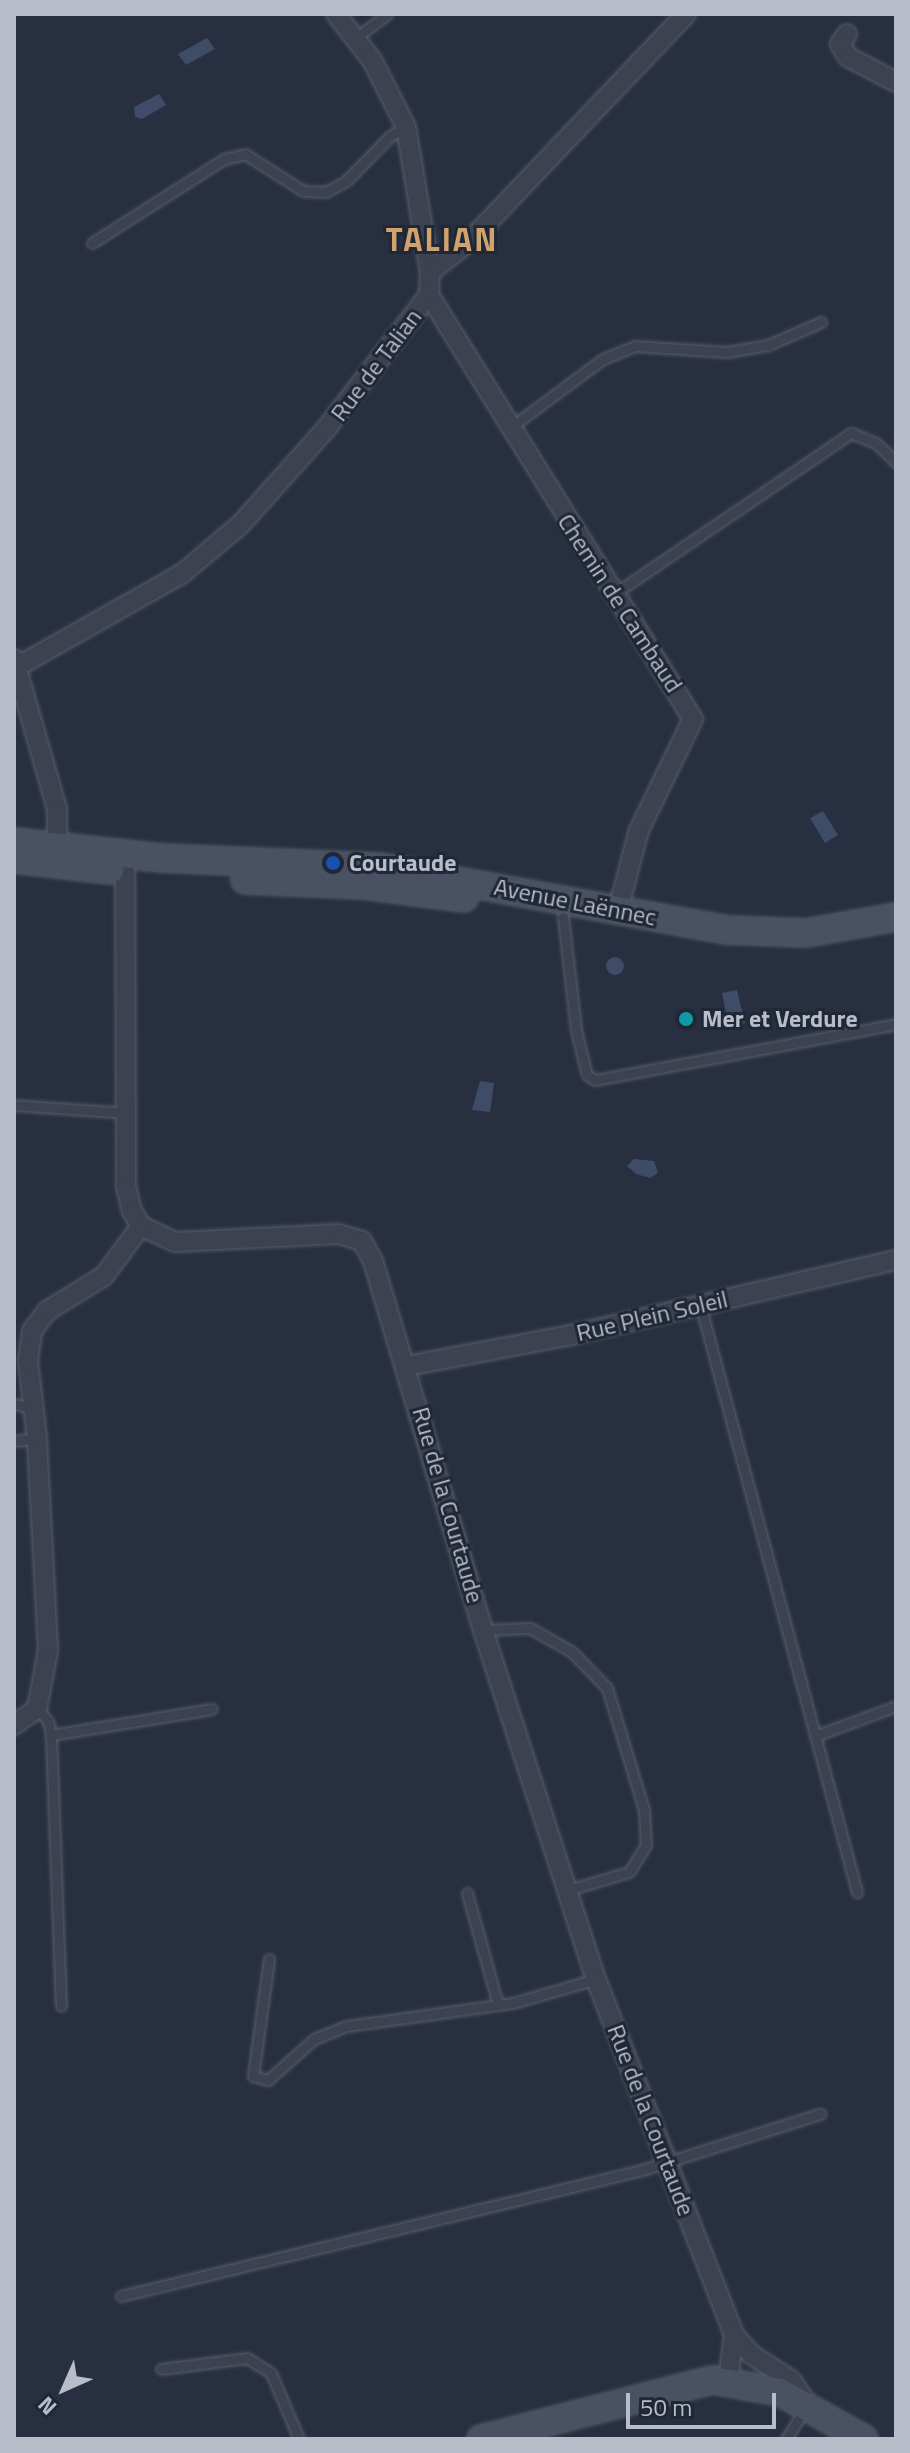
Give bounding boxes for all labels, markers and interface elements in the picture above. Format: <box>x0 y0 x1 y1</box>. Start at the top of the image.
district label: TALIAN <box>386 220 498 258</box>
street label: Rue de Talian <box>324 303 428 427</box>
street label: Chemin de Cambaud <box>552 508 688 698</box>
place label: Courtaude <box>349 849 456 877</box>
marker: Courtaude <box>324 854 342 872</box>
street label: Avenue Laënnec <box>492 872 658 932</box>
place label: Mer et Verdure <box>702 1005 858 1033</box>
marker: Mer et Verdure <box>677 1010 695 1028</box>
street label: Rue Plein Soleil <box>574 1285 730 1347</box>
street label: Rue de la Courtaude <box>406 1404 490 1606</box>
street label: Rue de la Courtaude <box>601 2020 701 2220</box>
north arrow <box>24 2349 104 2429</box>
scale bar <box>630 2377 780 2427</box>
text: N <box>30 2389 64 2423</box>
text: 50 m <box>640 2389 692 2425</box>

